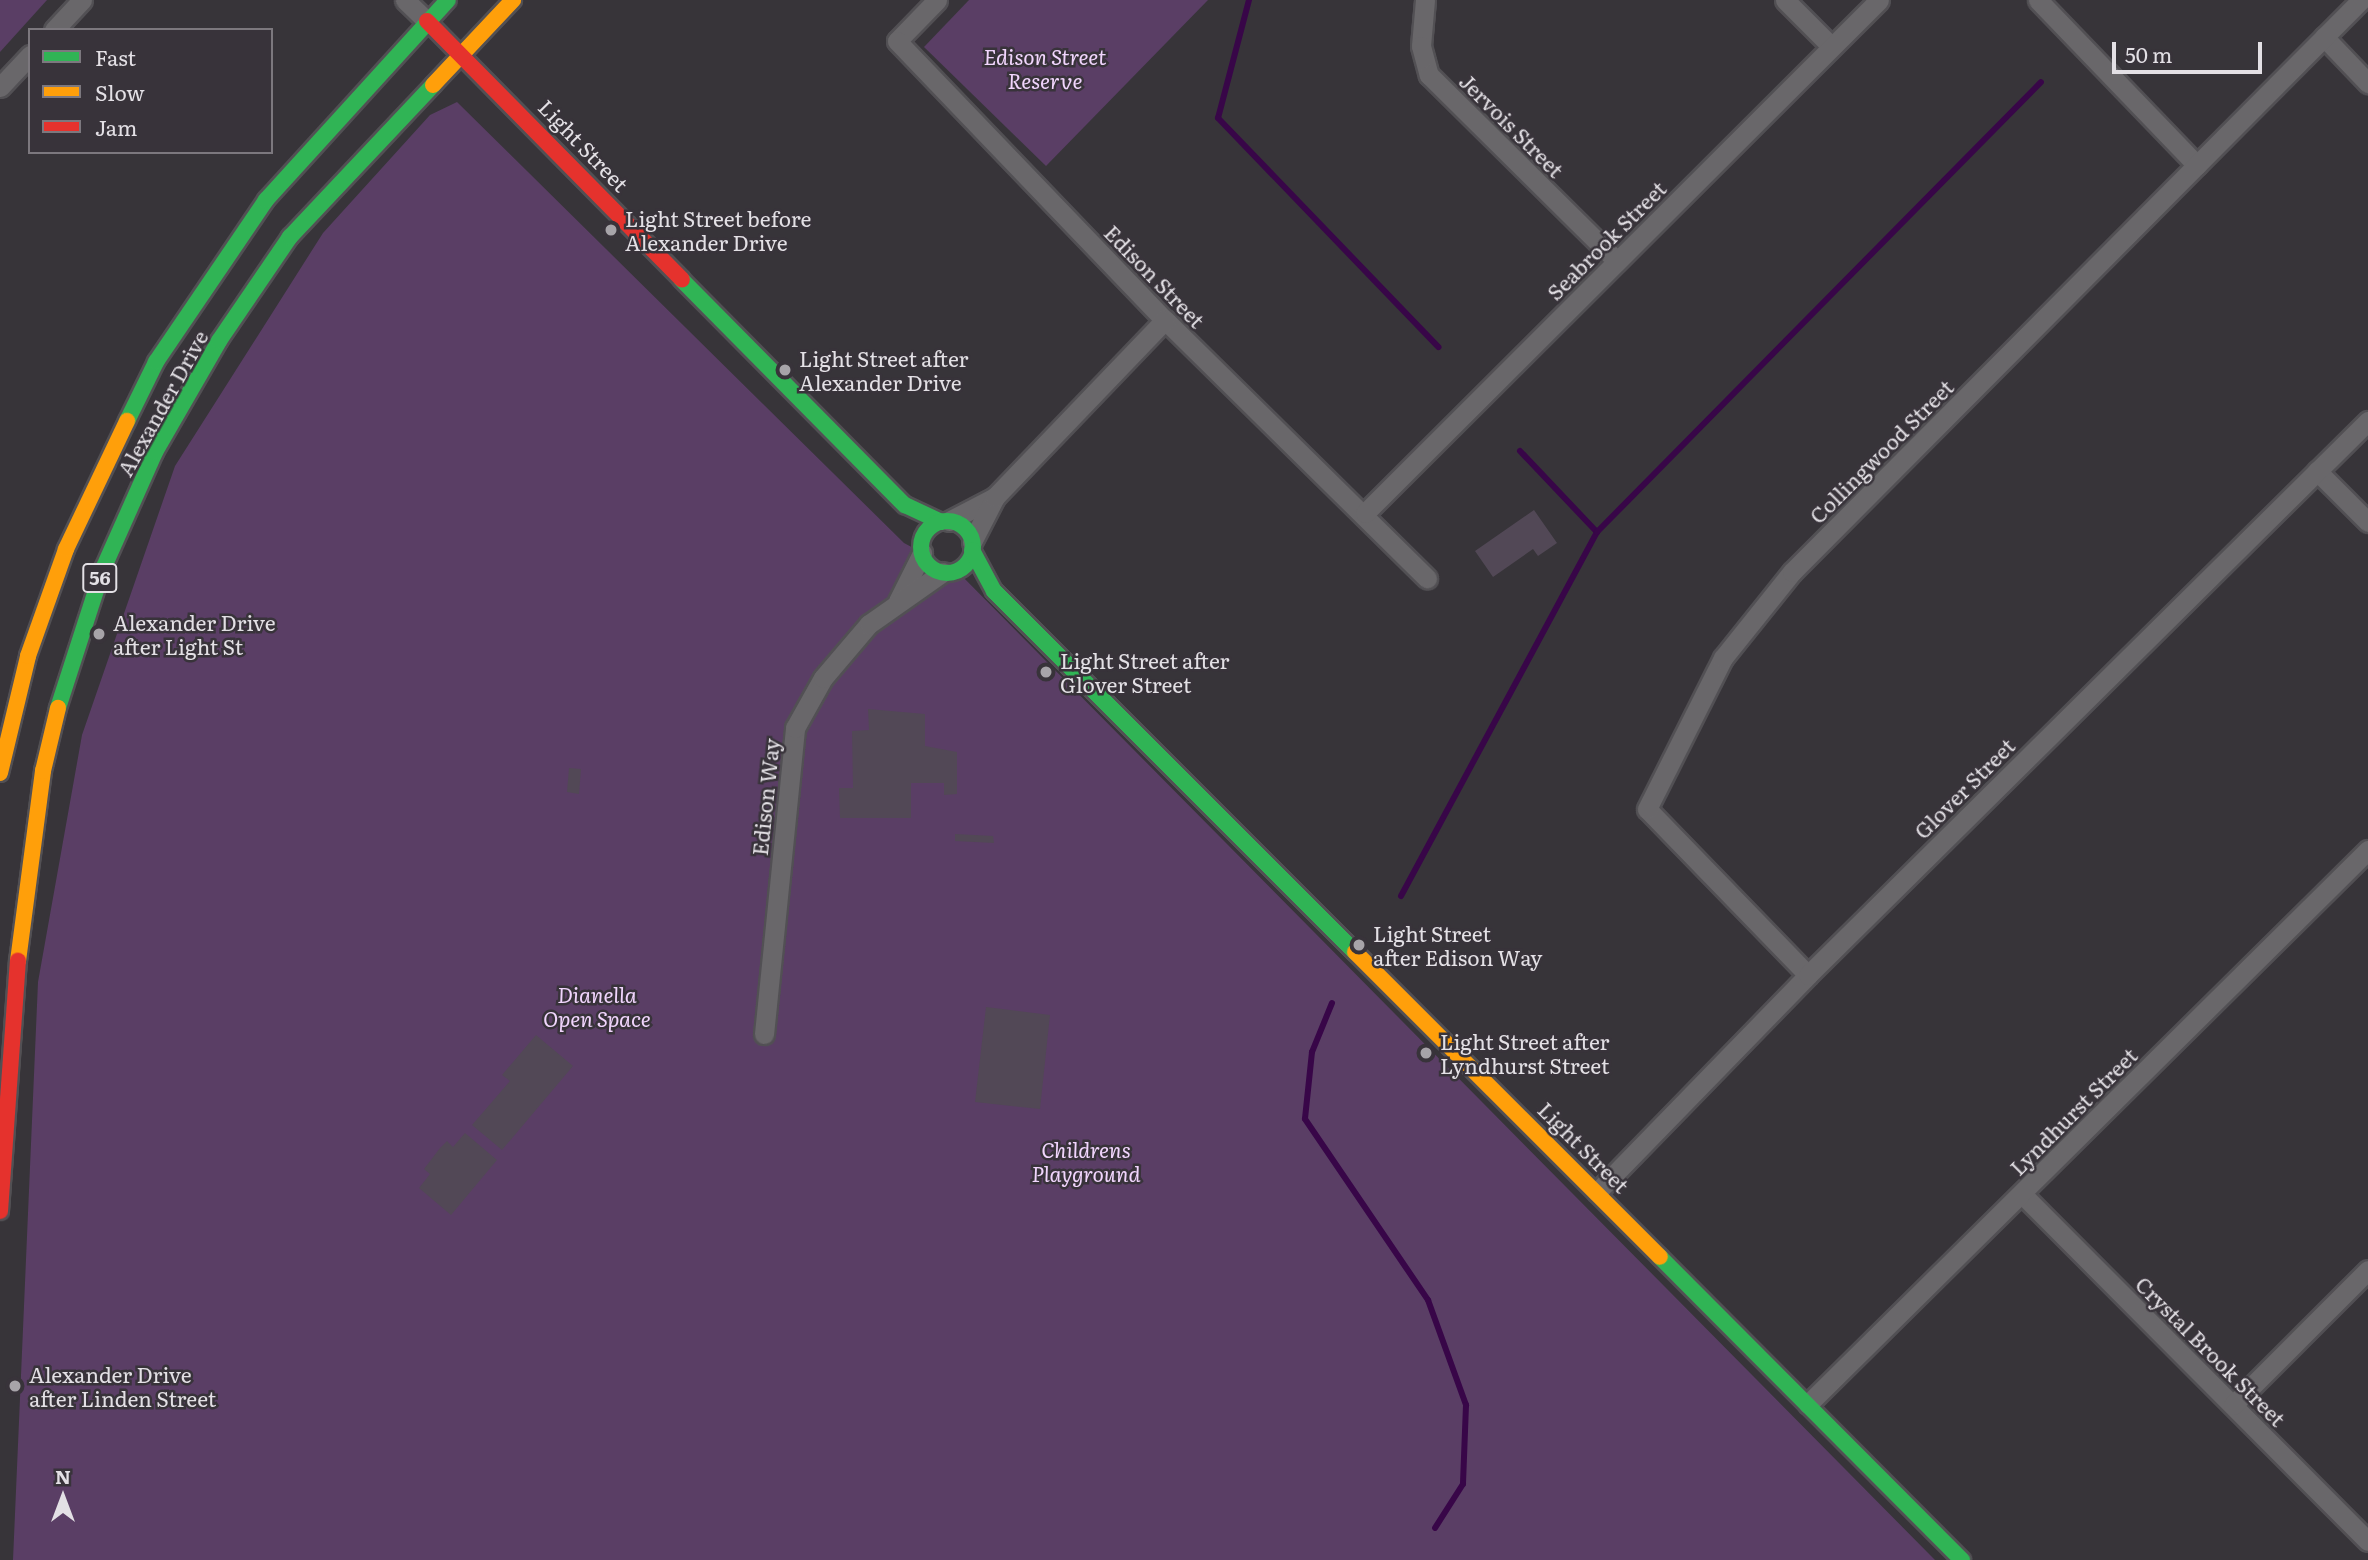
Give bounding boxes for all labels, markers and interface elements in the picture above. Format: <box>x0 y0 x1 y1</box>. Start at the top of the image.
legend <box>28 28 273 154</box>
scale bar <box>2116 28 2266 72</box>
text: 50 m <box>2125 38 2172 69</box>
text: Fast <box>95 41 136 72</box>
park label: Edison Street Reserve <box>983 43 1107 93</box>
street label: Jervois Street <box>1455 68 1569 182</box>
text: Slow <box>95 76 145 107</box>
street label: Light Street <box>534 94 634 196</box>
text: Jam <box>95 111 137 142</box>
street label: Seabrook Street <box>1541 175 1671 305</box>
place label: Light Street before Alexander Drive <box>625 205 811 255</box>
street label: Edison Street <box>1100 219 1210 333</box>
marker: Light Street before Alexander Drive <box>603 222 619 238</box>
street label: Alexander Drive <box>112 326 212 480</box>
place label: Light Street after Alexander Drive <box>799 345 969 395</box>
marker: Light Street after Alexander Drive <box>777 362 793 378</box>
street label: Collingwood Street <box>1804 374 1958 528</box>
road number: 56 <box>81 562 119 594</box>
place label: Alexander Drive after Light St <box>113 609 276 659</box>
marker: Alexander Drive after Light St <box>91 626 107 642</box>
place label: Light Street after Glover Street <box>1060 647 1230 697</box>
marker: Light Street after Glover Street <box>1038 664 1054 680</box>
street label: Glover Street <box>1909 733 2019 843</box>
street label: Edison Way <box>746 737 784 857</box>
place label: Light Street after Edison Way <box>1373 920 1542 970</box>
marker: Light Street after Edison Way <box>1351 937 1367 953</box>
park label: Dianella Open Space <box>543 981 651 1031</box>
place label: Light Street after Lyndhurst Street <box>1440 1028 1610 1078</box>
street label: Lyndhurst Street <box>2004 1042 2142 1180</box>
marker: Light Street after Lyndhurst Street <box>1418 1045 1434 1061</box>
street label: Light Street <box>1533 1096 1635 1198</box>
park label: Childrens Playground <box>1031 1136 1141 1186</box>
street label: Crystal Brook Street <box>2131 1271 2291 1431</box>
place label: Alexander Drive after Linden Street <box>29 1361 216 1411</box>
marker: Alexander Drive after Linden Street <box>7 1378 23 1394</box>
north arrow <box>28 1462 98 1532</box>
text: N <box>55 1462 71 1490</box>

